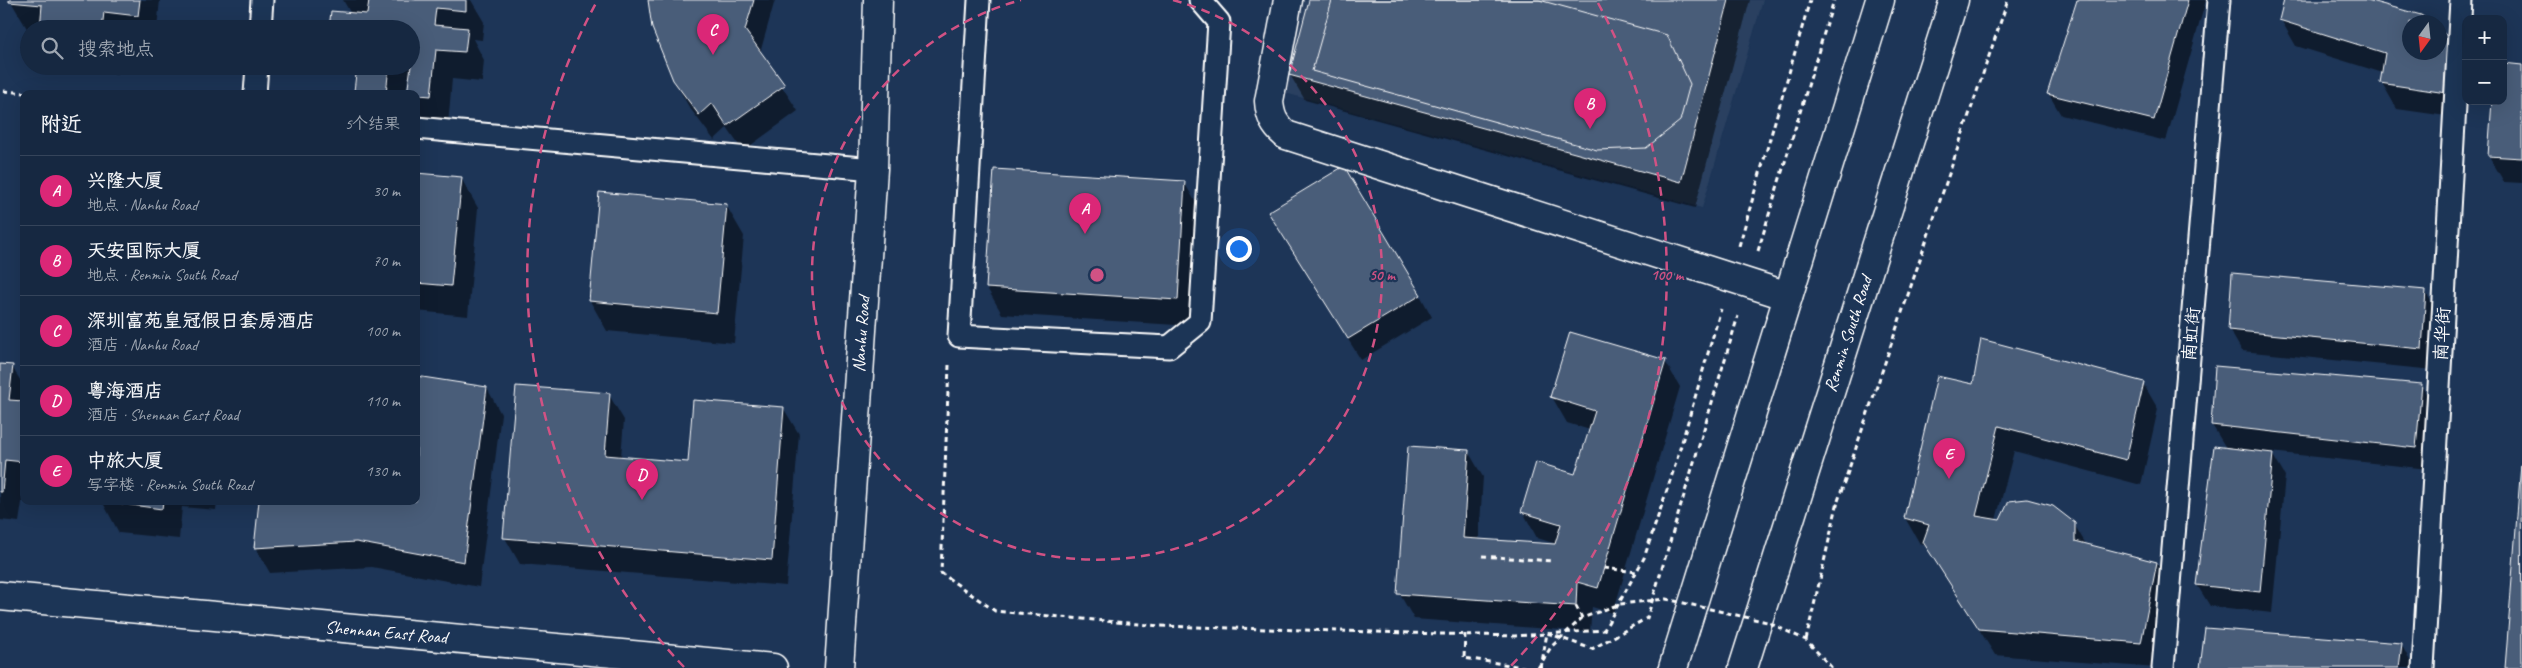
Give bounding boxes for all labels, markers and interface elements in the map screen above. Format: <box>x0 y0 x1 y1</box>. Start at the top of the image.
pin: C <box>697 14 729 55</box>
north arrow <box>2402 15 2447 60</box>
map controls <box>2462 15 2507 105</box>
button: + <box>2462 15 2507 60</box>
search box <box>20 20 420 75</box>
icon: search <box>38 34 66 62</box>
text: 搜索地点 <box>78 37 154 61</box>
button: − <box>2462 60 2507 105</box>
pin: B <box>1574 88 1606 129</box>
text: 附近 <box>40 111 82 137</box>
text: 5个结果 <box>345 114 400 134</box>
text: 兴隆大厦 <box>87 169 163 193</box>
text: A <box>52 181 60 201</box>
text: 30 m <box>373 181 400 201</box>
pin: A <box>1069 193 1101 234</box>
text: 地点 · Nanhu Road <box>87 195 197 215</box>
your location <box>1226 236 1252 262</box>
text: 天安国际大厦 <box>87 239 201 263</box>
text: B <box>52 251 60 271</box>
text: 70 m <box>373 251 400 271</box>
text: 地点 · Renmin South Road <box>87 265 237 285</box>
centre of rings <box>1088 266 1106 284</box>
text: 50 m <box>1369 266 1396 285</box>
text: 100 m <box>1651 266 1685 285</box>
street label: Renmin South Road <box>1819 271 1878 395</box>
street label: Nanhu Road <box>847 292 875 373</box>
street label: 南虹街 <box>2178 306 2204 362</box>
street label: 南华街 <box>2430 306 2454 362</box>
text: 深圳富苑皇冠假日套房酒店 <box>87 309 315 333</box>
text: C <box>52 321 60 341</box>
text: 100 m <box>366 321 400 341</box>
text: 酒店 · Nanhu Road <box>87 335 197 355</box>
text: 粤海酒店 <box>87 379 163 403</box>
text: D <box>51 391 61 411</box>
text: 110 m <box>366 391 400 411</box>
text: 酒店 · Shennan East Road <box>87 405 239 425</box>
pin: E <box>1933 438 1965 479</box>
text: 中旅大厦 <box>87 449 163 473</box>
pin: D <box>626 459 658 500</box>
text: E <box>52 461 60 481</box>
text: 130 m <box>366 461 400 481</box>
text: 写字楼 · Renmin South Road <box>87 475 253 495</box>
street label: Shennan East Road <box>324 616 451 649</box>

